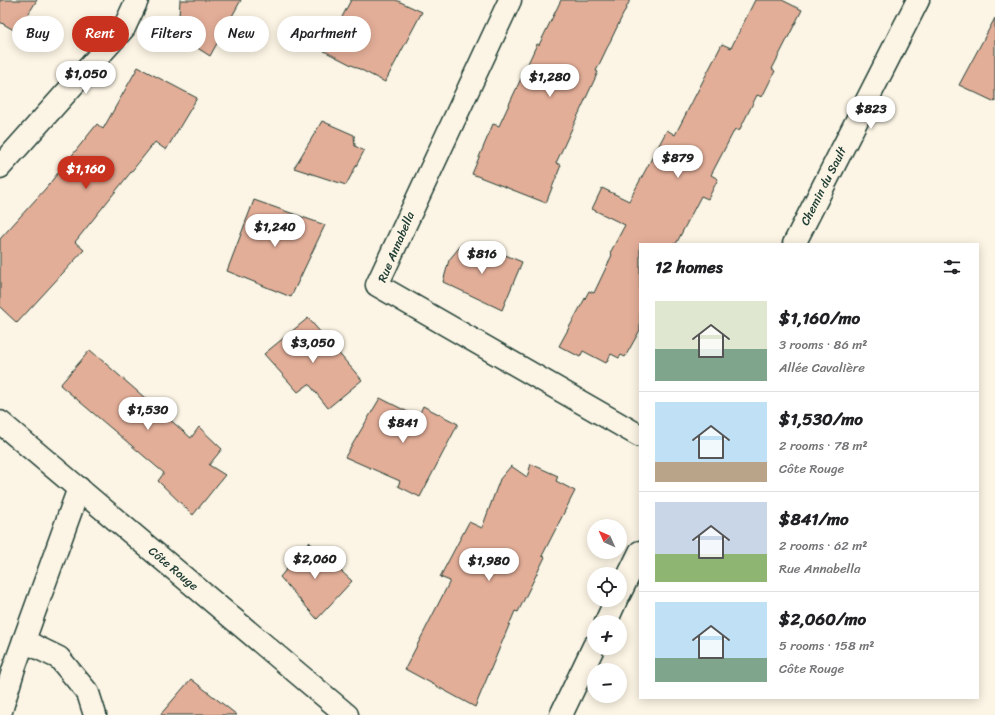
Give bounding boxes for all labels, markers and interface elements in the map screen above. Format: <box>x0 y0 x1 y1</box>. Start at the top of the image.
chip: Buy <box>12 16 64 52</box>
chip: Rent <box>72 16 129 52</box>
chip: Filters <box>137 16 206 52</box>
chip: New <box>214 16 269 52</box>
chip: Apartment <box>277 16 371 52</box>
pin: $1,050 <box>53 61 119 95</box>
text: $1,050 <box>65 62 107 85</box>
pin: $1,280 <box>517 64 583 98</box>
text: $1,280 <box>529 65 571 88</box>
pin: $823 <box>847 96 895 130</box>
text: $823 <box>855 97 887 120</box>
street label: Chemin du Sault <box>794 142 853 230</box>
pin: $879 <box>654 145 702 179</box>
text: $879 <box>662 146 694 169</box>
pin: $1,160 <box>53 156 119 190</box>
text: $1,160 <box>66 157 106 180</box>
street label: Rue Annabella <box>371 207 421 286</box>
pin: $1,240 <box>242 214 308 248</box>
text: $1,240 <box>254 215 296 238</box>
pin: $816 <box>458 241 506 275</box>
text: $816 <box>467 242 497 265</box>
text: 12 homes <box>655 252 723 282</box>
icon: filters <box>941 256 963 278</box>
text: $1,160/mo <box>779 303 860 333</box>
icon: home <box>687 317 735 365</box>
pin: $3,050 <box>280 330 346 364</box>
text: $3,050 <box>291 331 335 354</box>
text: 3 rooms · 86 m² <box>779 333 867 356</box>
text: Allée Cavalière <box>779 356 865 379</box>
pin: $1,530 <box>115 397 181 431</box>
text: $1,530 <box>127 398 169 421</box>
text: $1,530/mo <box>779 404 863 434</box>
pin: $841 <box>379 410 427 444</box>
text: $841 <box>388 411 418 434</box>
icon: home <box>687 418 735 466</box>
text: 2 rooms · 78 m² <box>779 434 868 457</box>
text: Côte Rouge <box>779 457 844 480</box>
text: $841/mo <box>779 504 849 534</box>
icon: home <box>687 518 735 566</box>
north arrow <box>587 519 627 559</box>
map controls <box>587 519 627 703</box>
text: 2 rooms · 62 m² <box>779 534 867 557</box>
street label: Côte Rouge <box>143 541 204 596</box>
pin: $2,060 <box>282 546 348 580</box>
text: $2,060 <box>293 547 337 570</box>
pin: $1,980 <box>456 548 522 582</box>
text: $1,980 <box>468 549 510 572</box>
text: Rue Annabella <box>779 557 861 580</box>
button: locate <box>587 567 627 607</box>
text: $2,060/mo <box>779 604 866 634</box>
button: + <box>587 615 627 655</box>
icon: home <box>687 618 735 666</box>
text: 5 rooms · 158 m² <box>779 634 874 657</box>
text: Côte Rouge <box>779 657 844 680</box>
button: − <box>587 663 627 703</box>

